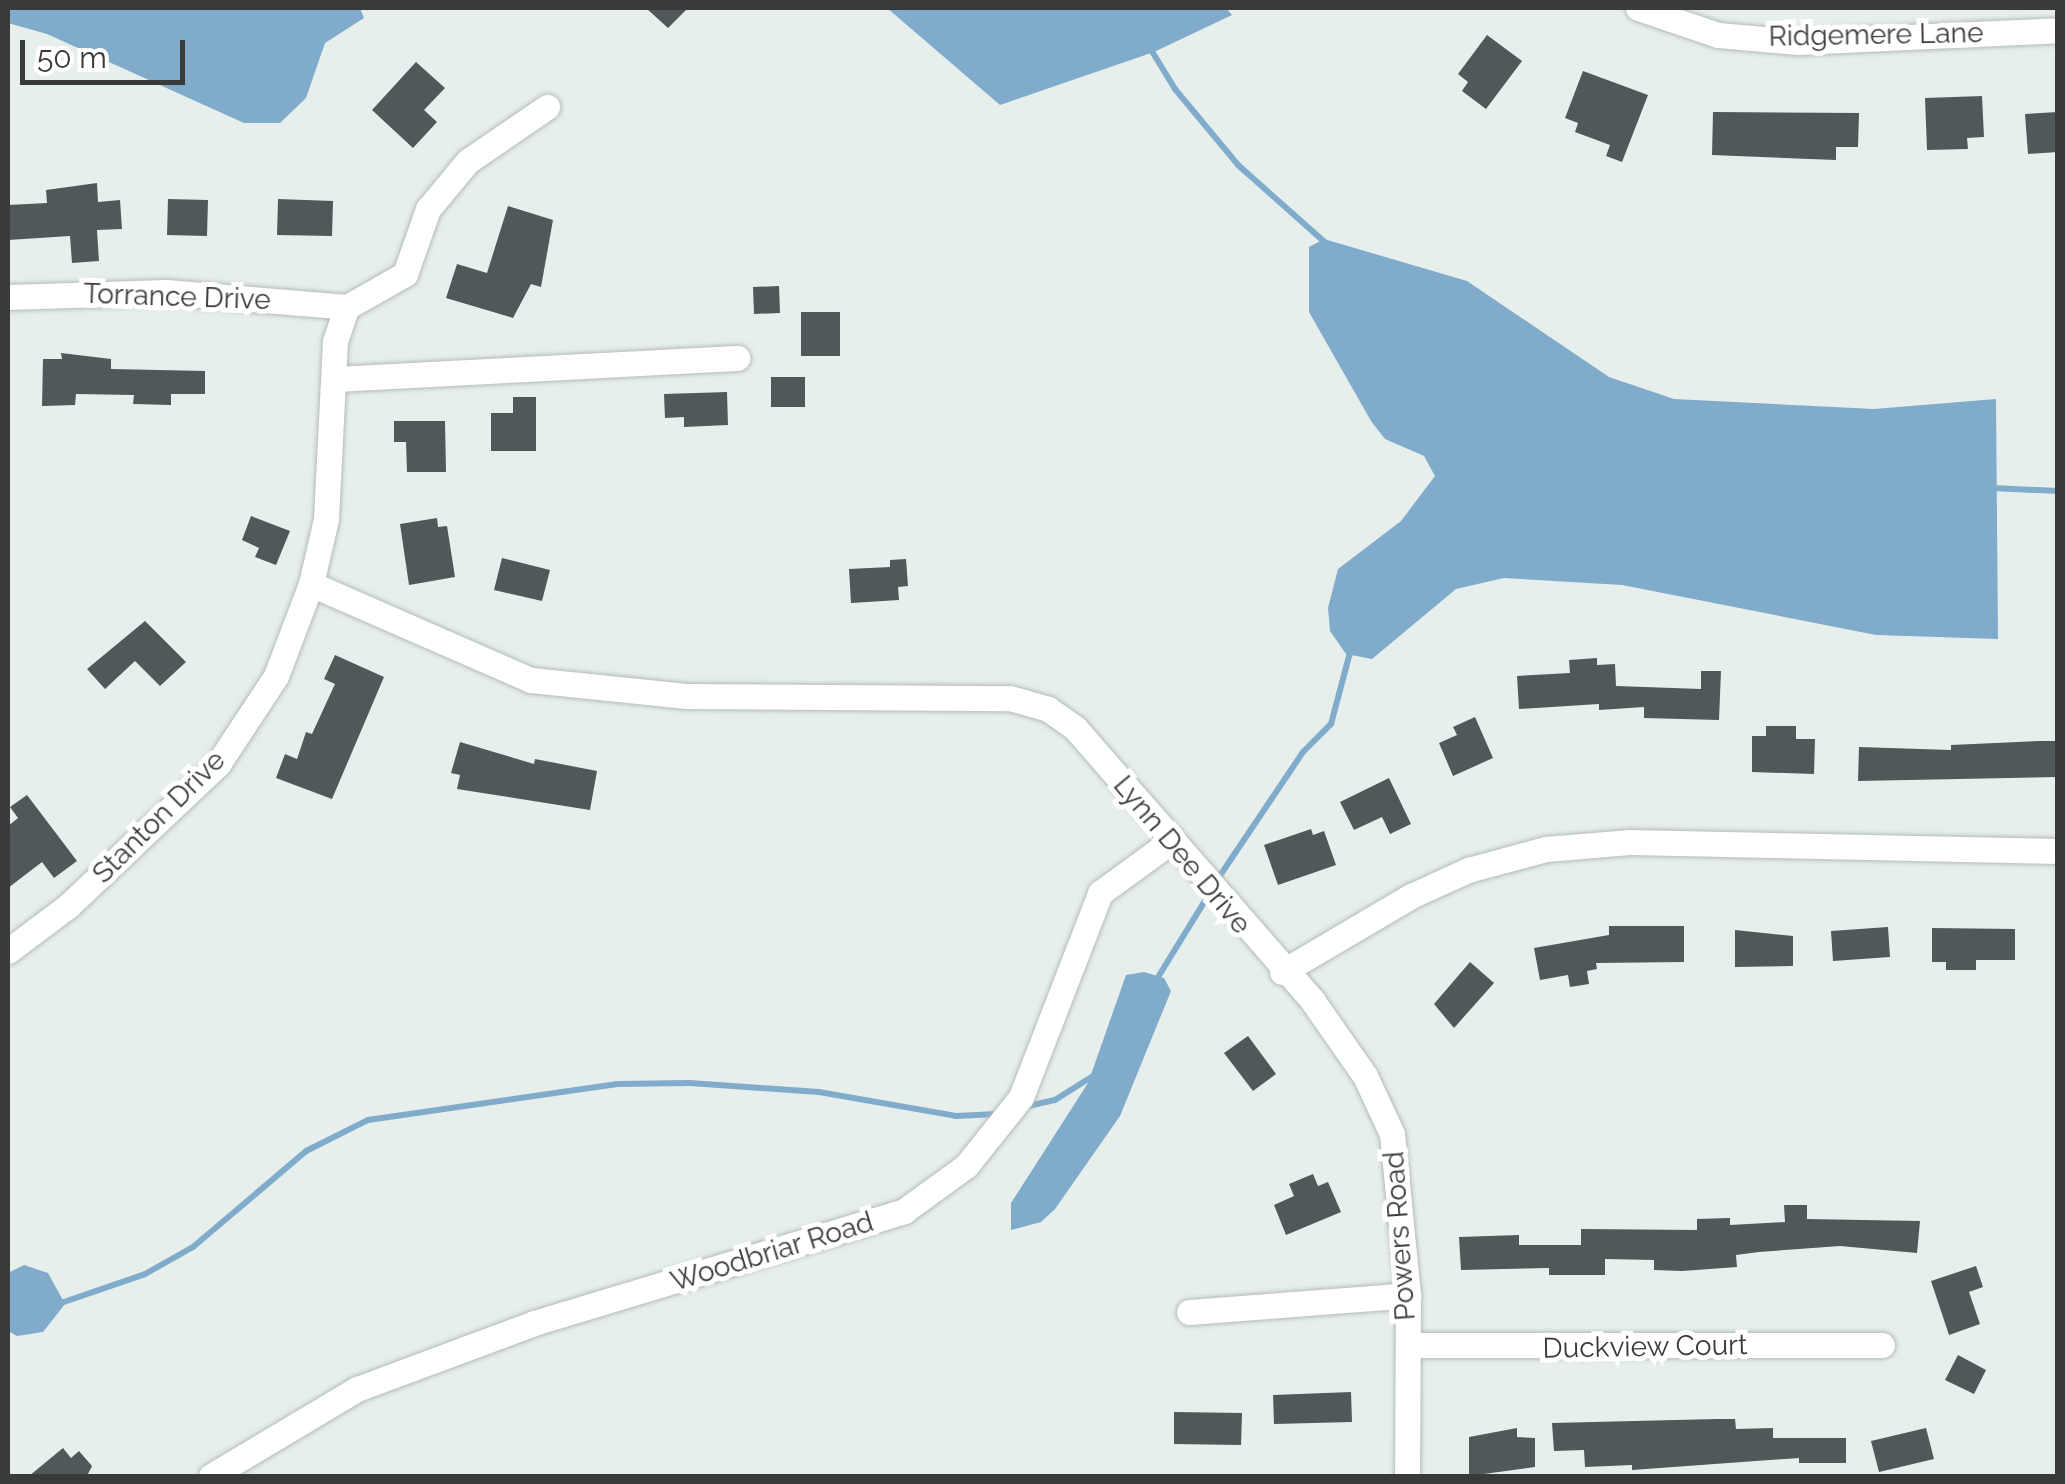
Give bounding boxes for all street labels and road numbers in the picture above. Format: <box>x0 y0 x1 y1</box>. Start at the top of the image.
street label: Ridgemere Lane <box>1768 16 1984 54</box>
street label: Torrance Drive <box>83 277 271 317</box>
street label: Stanton Drive <box>86 744 232 890</box>
street label: Lynn Dee Drive <box>1106 769 1258 941</box>
street label: Powers Road <box>1377 1150 1423 1322</box>
street label: Woodbriar Road <box>666 1205 878 1299</box>
street label: Duckview Court <box>1542 1328 1748 1366</box>

